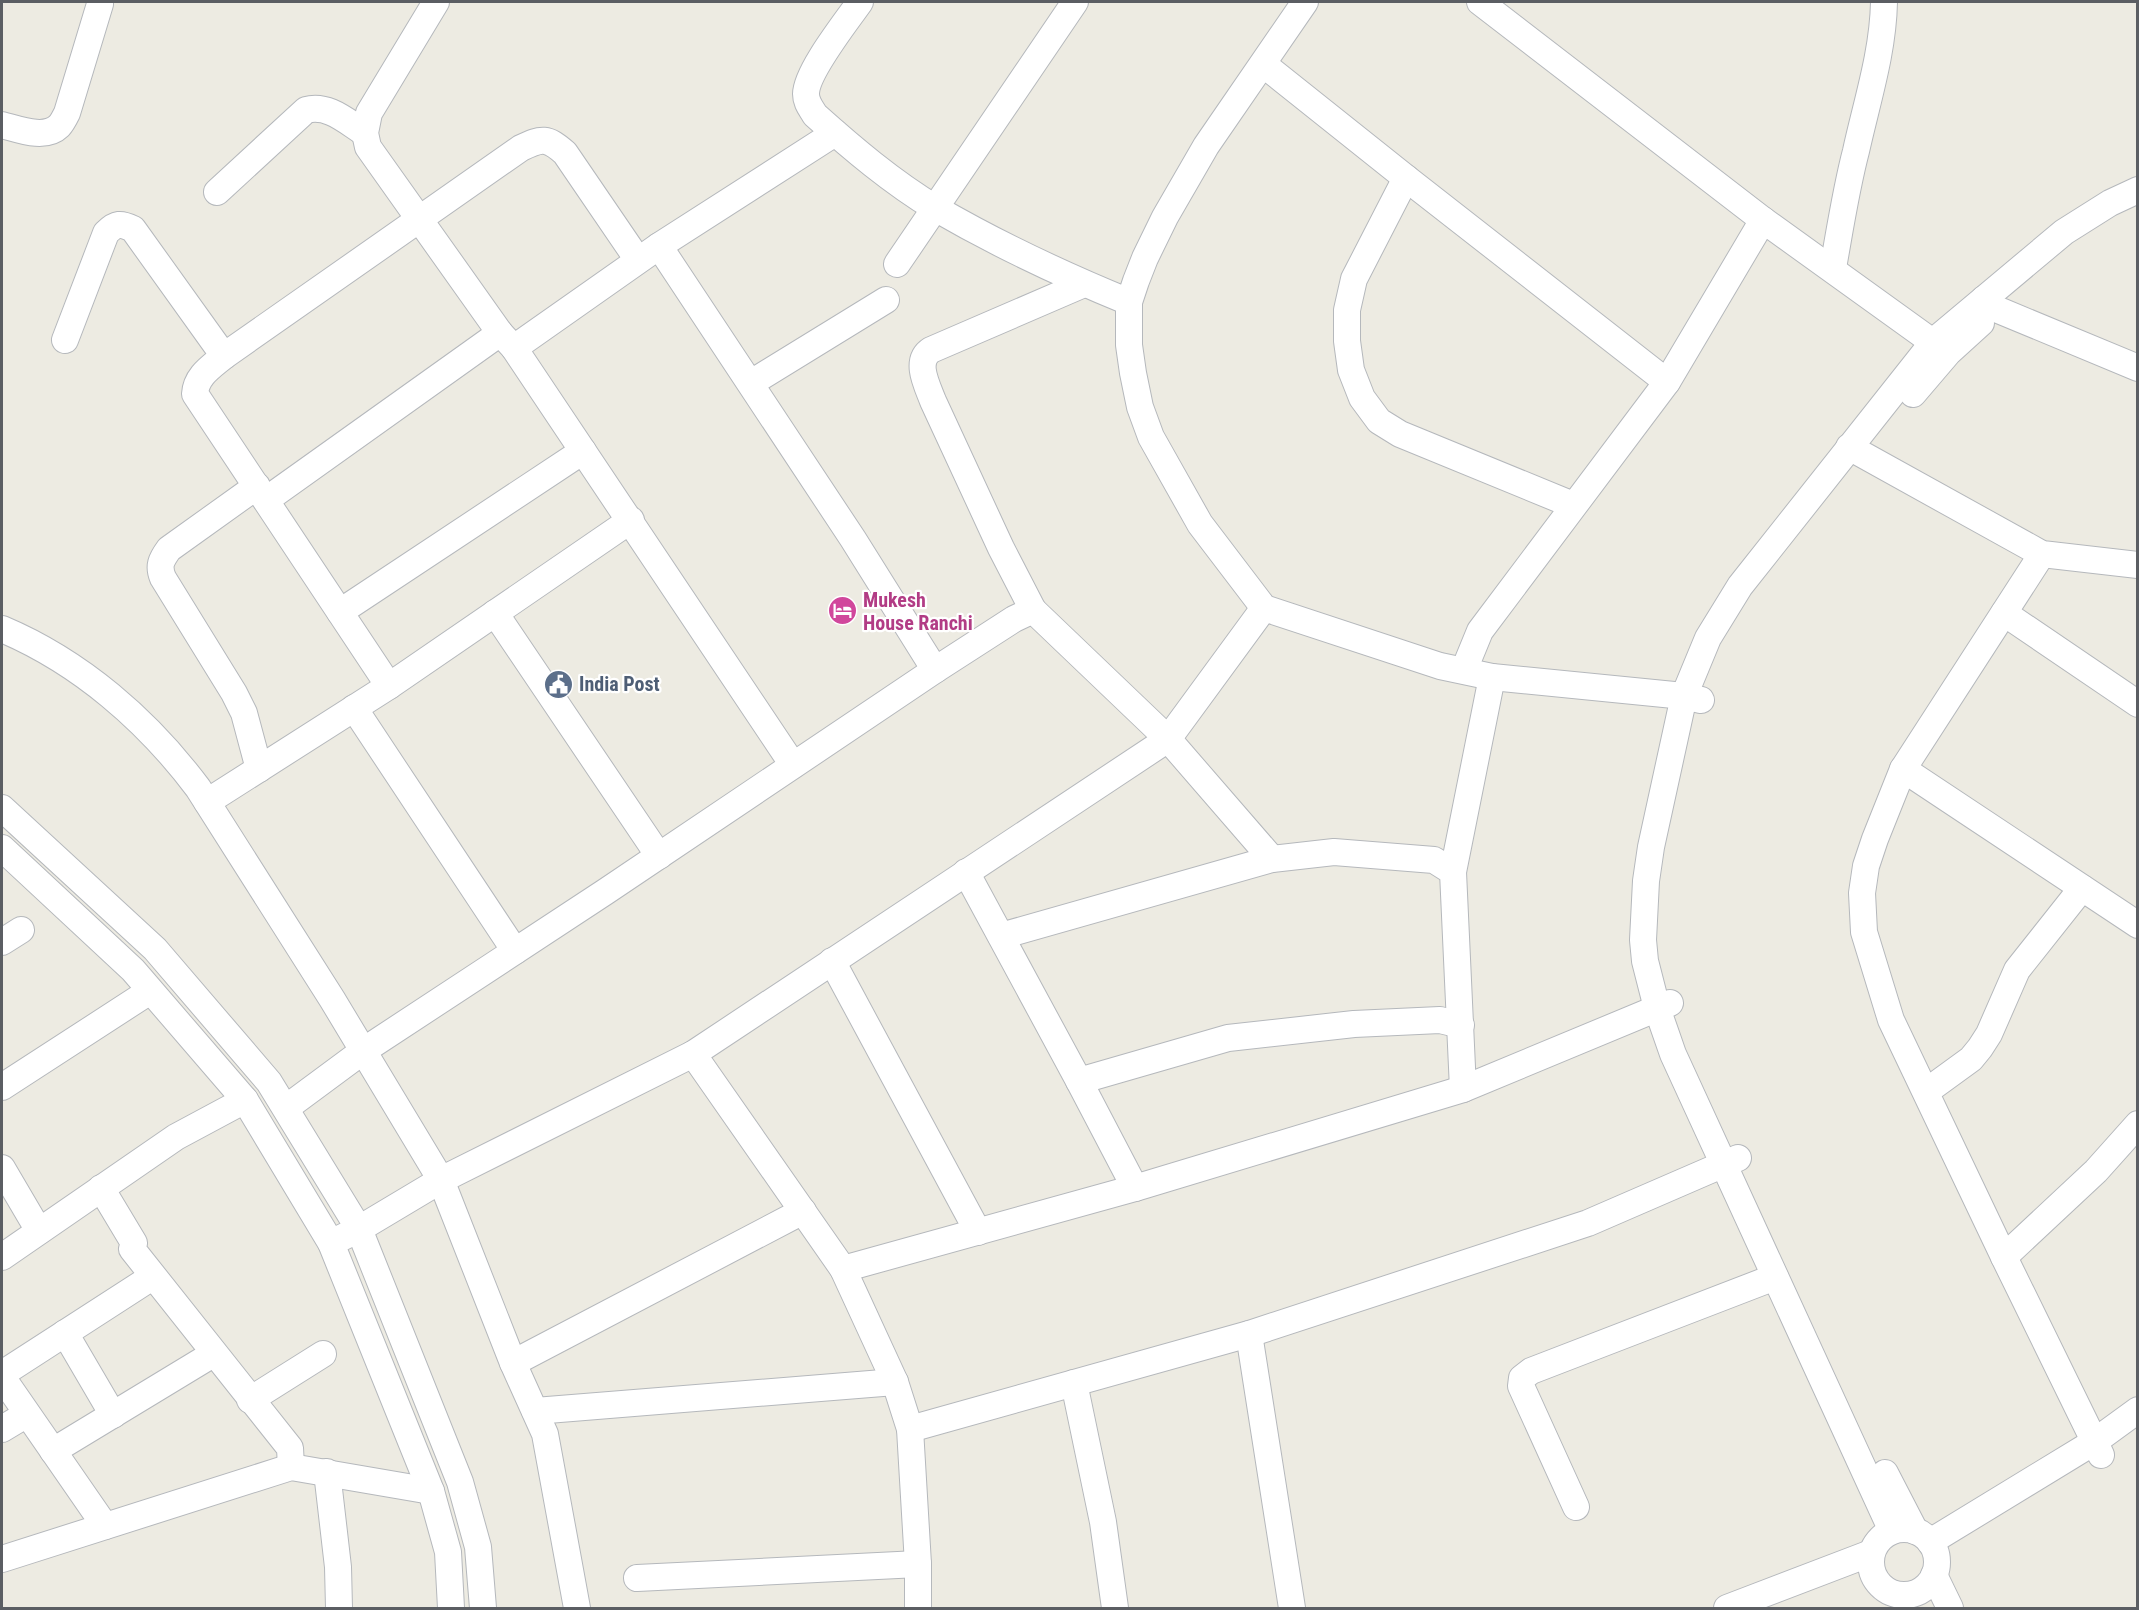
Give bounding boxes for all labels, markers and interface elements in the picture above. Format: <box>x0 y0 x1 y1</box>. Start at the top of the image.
place label: Mukesh House Ranchi <box>863 588 973 635</box>
hotel icon: Mukesh House Ranchi <box>826 595 858 627</box>
public building icon: India Post <box>542 668 574 700</box>
place label: India Post <box>579 672 660 696</box>

